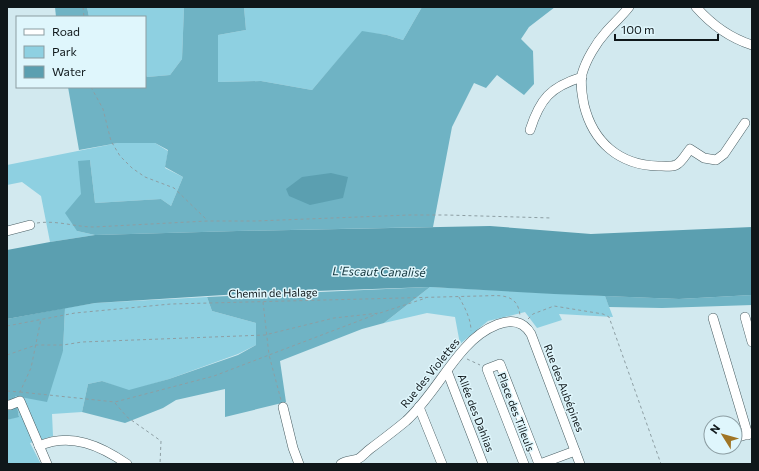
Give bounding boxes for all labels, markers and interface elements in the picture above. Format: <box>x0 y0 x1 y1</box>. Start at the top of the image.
legend <box>16 16 146 88</box>
scale bar <box>615 16 718 42</box>
text: 100 m <box>621 22 655 36</box>
text: Road <box>52 24 80 38</box>
text: Park <box>52 44 78 58</box>
text: Water <box>52 64 86 78</box>
water label: L'Escaut Canalisé <box>332 263 427 279</box>
street label: Chemin de Halage <box>228 285 318 300</box>
street label: Rue des Violettes <box>398 335 462 410</box>
street label: Rue des Aubépines <box>542 342 587 434</box>
street label: Place des Tilleuls <box>495 371 537 453</box>
street label: Allée des Dahlias <box>456 372 497 454</box>
north arrow <box>703 415 743 455</box>
text: N <box>707 421 722 436</box>

